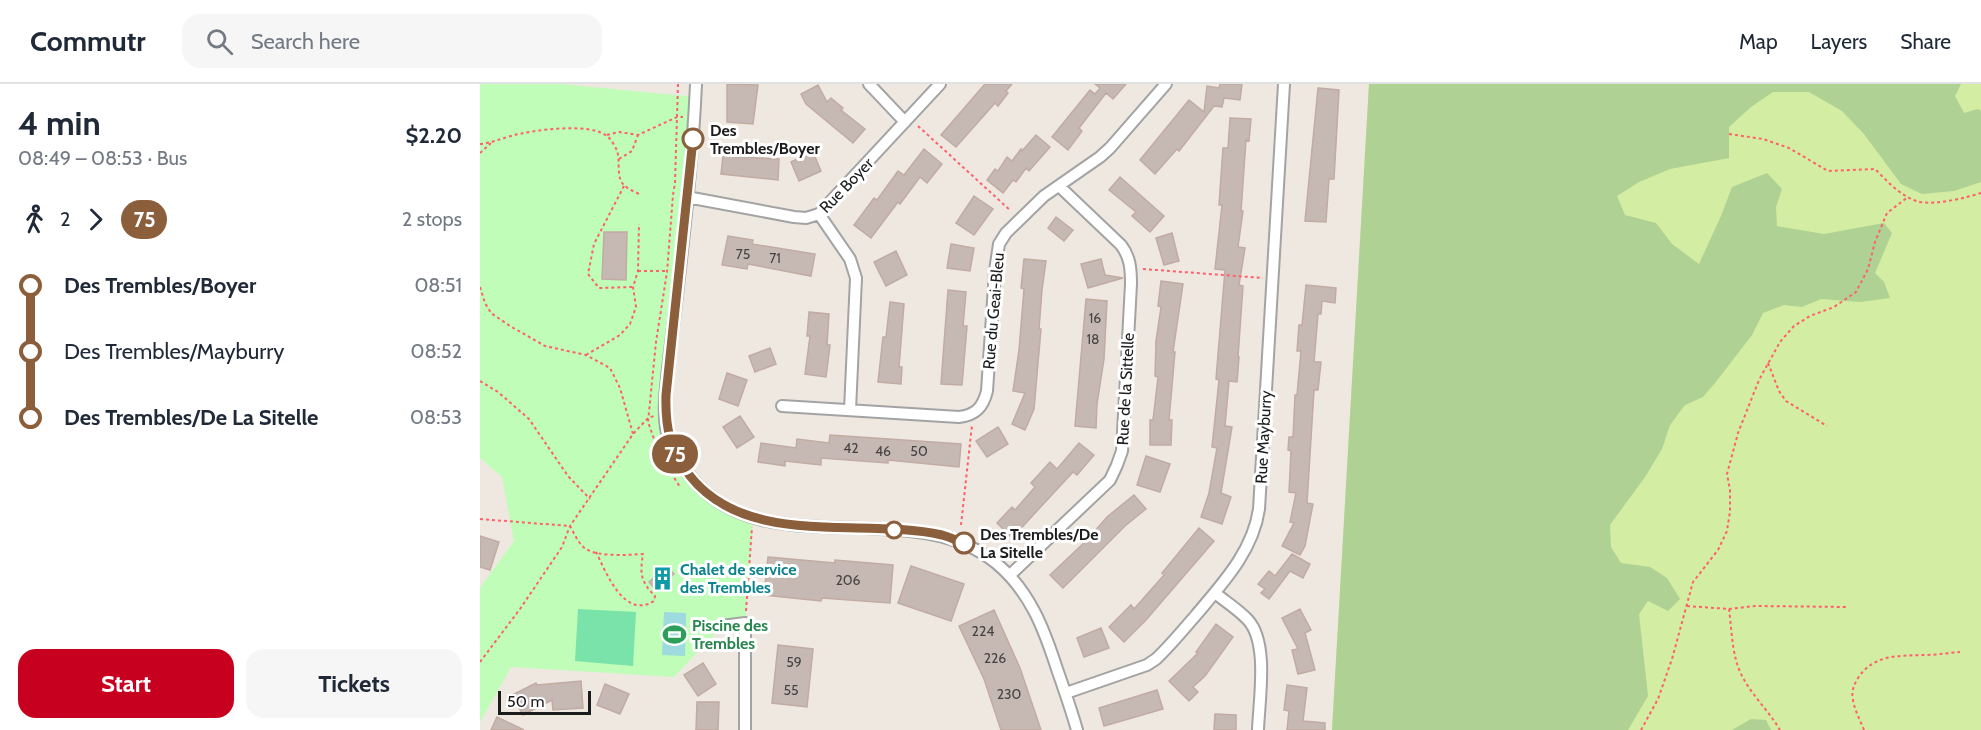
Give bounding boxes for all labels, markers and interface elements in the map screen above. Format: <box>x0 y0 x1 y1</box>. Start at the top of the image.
search box <box>182 14 602 68</box>
text: Commutr <box>30 24 146 58</box>
icon: search <box>203 25 236 58</box>
text: Search here <box>251 28 360 55</box>
text: Map <box>1739 29 1778 54</box>
text: Layers <box>1811 29 1867 54</box>
text: Share <box>1900 29 1951 54</box>
text: 4 min <box>18 103 101 143</box>
place label: Des Trembles/Boyer <box>710 121 820 158</box>
text: $2.20 <box>406 122 462 149</box>
marker: Des Trembles/Boyer <box>682 128 704 150</box>
text: 08:49 – 08:53 · Bus <box>18 146 187 170</box>
street label: Rue Boyer <box>816 153 878 217</box>
icon: walk <box>18 203 51 236</box>
icon: forward <box>79 203 112 236</box>
text: 2 <box>60 207 70 231</box>
text: 75 <box>133 207 155 232</box>
text: 2 stops <box>402 207 462 231</box>
house number: 75 <box>736 245 750 263</box>
house number: 71 <box>769 249 781 267</box>
street label: Rue du Geai-Bleu <box>979 252 1008 370</box>
text: Des Trembles/Boyer <box>64 272 256 299</box>
text: 08:51 <box>414 273 462 297</box>
house number: 16 <box>1089 309 1101 327</box>
house number: 18 <box>1086 330 1100 348</box>
street label: Rue de la Sittelle <box>1113 332 1138 446</box>
text: Des Trembles/Mayburry <box>64 338 284 365</box>
text: 08:52 <box>410 339 462 363</box>
street label: Rue Mayburry <box>1252 390 1275 484</box>
text: Des Trembles/De La Sitelle <box>64 404 318 431</box>
text: 08:53 <box>410 405 462 429</box>
line badge: 75 <box>648 434 702 473</box>
house number: 42 <box>843 439 859 457</box>
text: 75 <box>664 442 686 467</box>
house number: 46 <box>875 442 891 460</box>
house number: 50 <box>910 442 928 460</box>
unlabelled marker <box>885 521 903 539</box>
place label: Des Trembles/De La Sitelle <box>980 525 1099 562</box>
marker: Des Trembles/De La Sitelle <box>953 532 975 554</box>
place label: Chalet de service des Trembles <box>680 560 797 597</box>
building icon: Chalet de service des Trembles <box>649 565 675 591</box>
house number: 206 <box>835 571 861 589</box>
place label: Piscine des Trembles <box>692 616 768 653</box>
sports icon: Piscine des Trembles <box>661 621 687 647</box>
house number: 224 <box>972 622 994 640</box>
button: Start <box>18 649 234 718</box>
button: Tickets <box>246 649 462 718</box>
house number: 226 <box>984 649 1006 667</box>
house number: 59 <box>786 653 802 671</box>
house number: 55 <box>783 681 799 699</box>
house number: 230 <box>997 685 1022 703</box>
scale bar <box>498 688 591 716</box>
text: 50 m <box>507 692 544 711</box>

